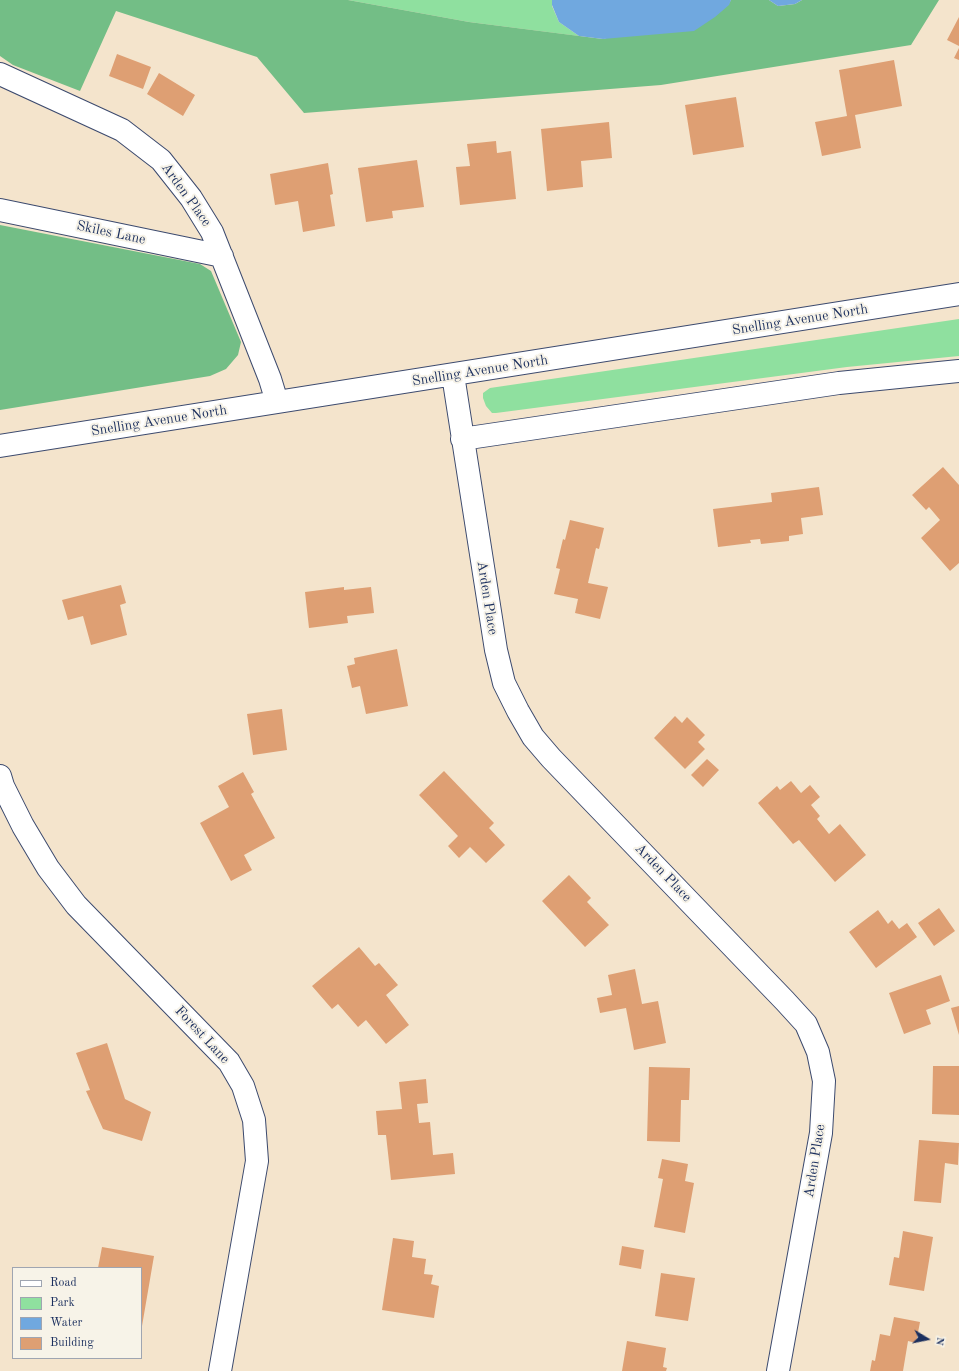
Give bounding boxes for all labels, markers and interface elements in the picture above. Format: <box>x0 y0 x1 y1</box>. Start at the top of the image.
street label: Arden Place <box>157 160 215 230</box>
street label: Skiles Lane <box>75 217 147 249</box>
street label: Snelling Avenue North <box>731 301 869 339</box>
street label: Snelling Avenue North <box>411 352 549 390</box>
street label: Snelling Avenue North <box>90 402 228 440</box>
street label: Arden Place <box>473 560 501 636</box>
street label: Arden Place <box>631 840 695 906</box>
street label: Forest Lane <box>171 1003 233 1067</box>
street label: Arden Place <box>801 1123 829 1199</box>
legend <box>12 1267 142 1359</box>
text: Road <box>50 1277 77 1289</box>
text: Park <box>50 1297 75 1309</box>
text: Water <box>50 1317 82 1329</box>
north arrow <box>907 1319 947 1359</box>
text: N <box>933 1336 945 1346</box>
text: Building <box>50 1337 94 1349</box>

